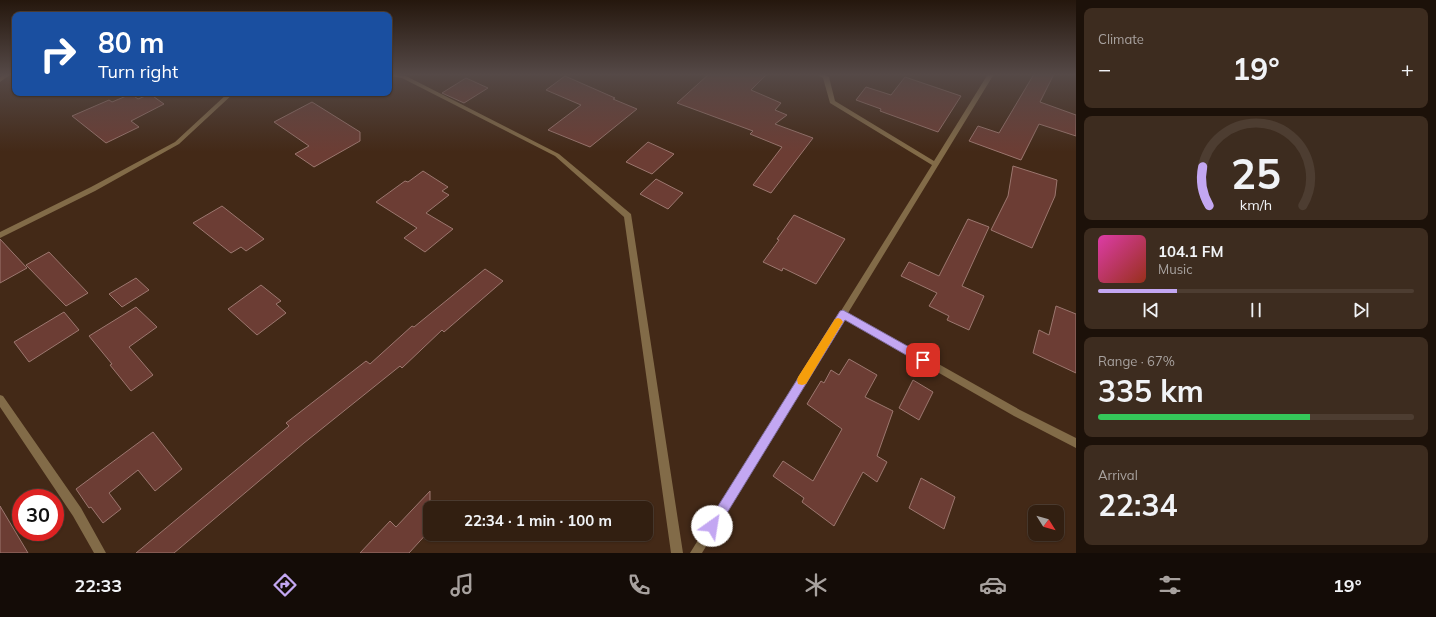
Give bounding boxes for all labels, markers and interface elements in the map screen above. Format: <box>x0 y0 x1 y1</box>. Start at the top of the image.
text: 80 m <box>98 25 164 60</box>
icon: right <box>32 28 84 80</box>
text: Climate <box>1098 31 1144 47</box>
text: 19° <box>1232 50 1280 88</box>
text: − <box>1098 55 1111 83</box>
text: + <box>1401 55 1414 83</box>
text: Turn right <box>98 60 178 83</box>
text: 25 <box>1231 147 1281 199</box>
text: km/h <box>1240 196 1272 214</box>
text: 104.1 FM <box>1158 242 1223 261</box>
text: Music <box>1158 261 1193 277</box>
icon: previous <box>1140 299 1162 321</box>
icon: pause <box>1245 299 1267 321</box>
icon: next <box>1350 299 1372 321</box>
pin <box>906 343 940 377</box>
icon: arrive <box>912 349 934 371</box>
text: Range · 67% <box>1098 353 1175 369</box>
text: 335 km <box>1098 372 1204 410</box>
text: Arrival <box>1098 467 1138 483</box>
text: 22:34 <box>1098 486 1177 524</box>
speed limit sign: 30 <box>12 489 64 541</box>
position arrow <box>691 505 733 547</box>
north arrow <box>1028 505 1064 541</box>
map controls <box>1028 505 1064 541</box>
text: 22:34 · 1 min · 100 m <box>464 511 612 530</box>
icon: directions <box>271 571 299 599</box>
icon: music <box>448 571 476 599</box>
icon: phone <box>625 571 653 599</box>
icon: climate <box>802 571 830 599</box>
icon: car <box>979 571 1007 599</box>
icon: filters <box>1156 571 1184 599</box>
text: 22:33 <box>74 574 122 597</box>
text: 19° <box>1333 574 1361 597</box>

